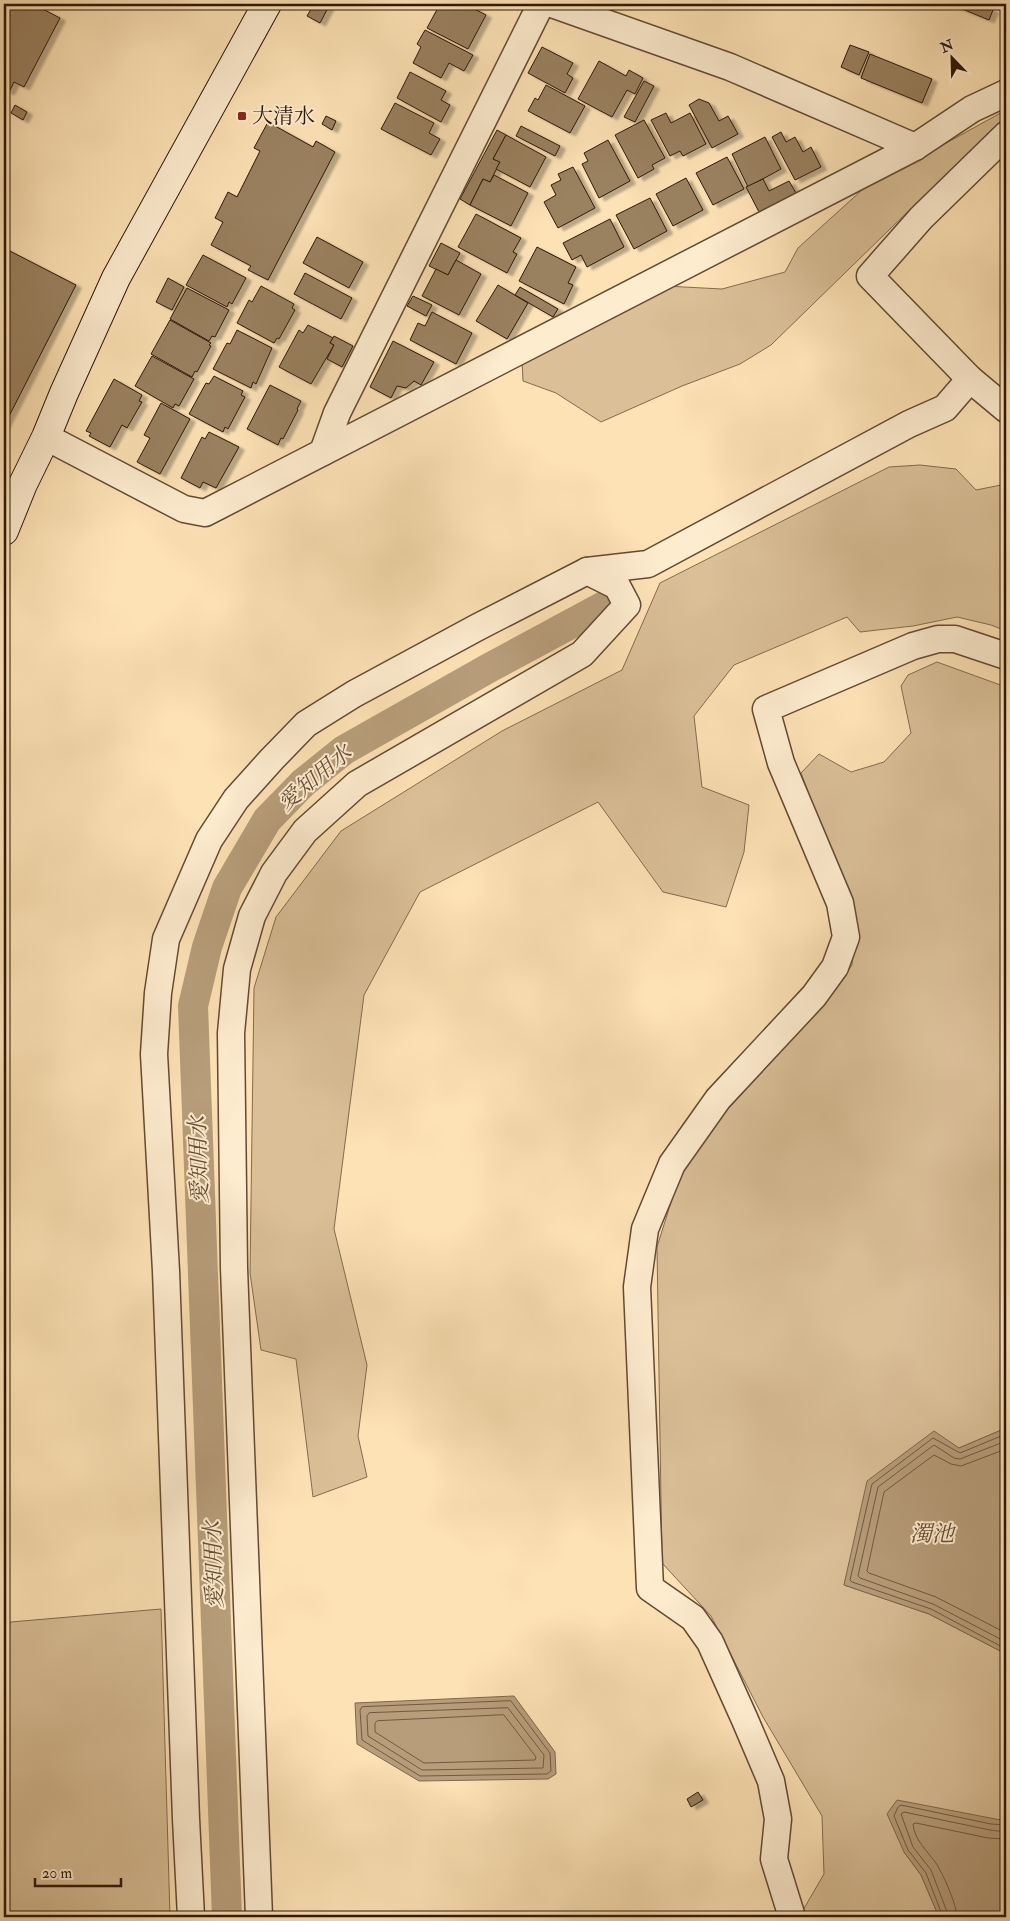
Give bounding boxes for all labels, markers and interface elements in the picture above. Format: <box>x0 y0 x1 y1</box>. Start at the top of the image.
north arrow <box>928 32 978 82</box>
text: N <box>937 36 957 57</box>
place label: 大清水 <box>252 103 315 130</box>
marker: 大清水 <box>236 110 248 122</box>
water label: 愛知用水 <box>272 738 359 817</box>
water label: 愛知用水 <box>183 1114 215 1204</box>
water label: 愛知用水 <box>198 1519 230 1609</box>
water label: 濁池 <box>910 1520 957 1548</box>
scale bar <box>35 1856 121 1888</box>
text: 20 m <box>42 1864 72 1883</box>

